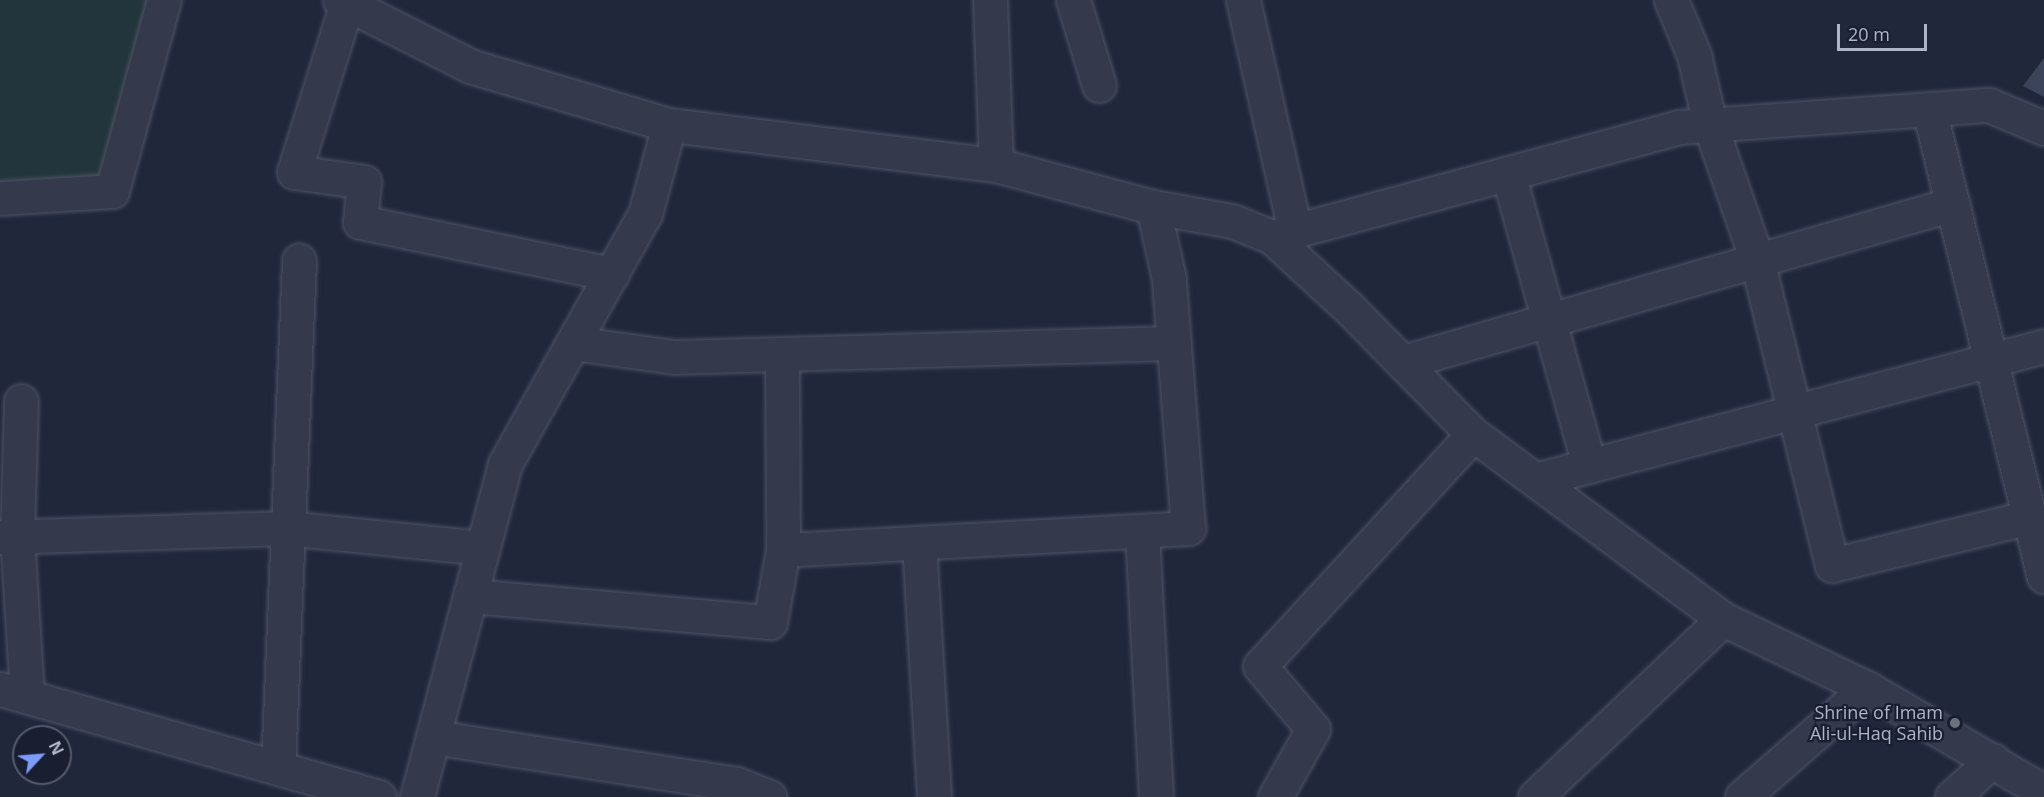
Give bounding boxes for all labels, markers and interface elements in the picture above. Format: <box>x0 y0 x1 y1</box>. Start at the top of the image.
scale bar <box>1840 12 1930 50</box>
text: 20 m <box>1848 22 1890 46</box>
place label: Shrine of Imam Ali-ul-Haq Sahib <box>1810 702 1943 744</box>
marker: Shrine of Imam Ali-ul-Haq Sahib <box>1948 716 1962 730</box>
north arrow <box>12 725 72 785</box>
text: N <box>44 737 69 759</box>

